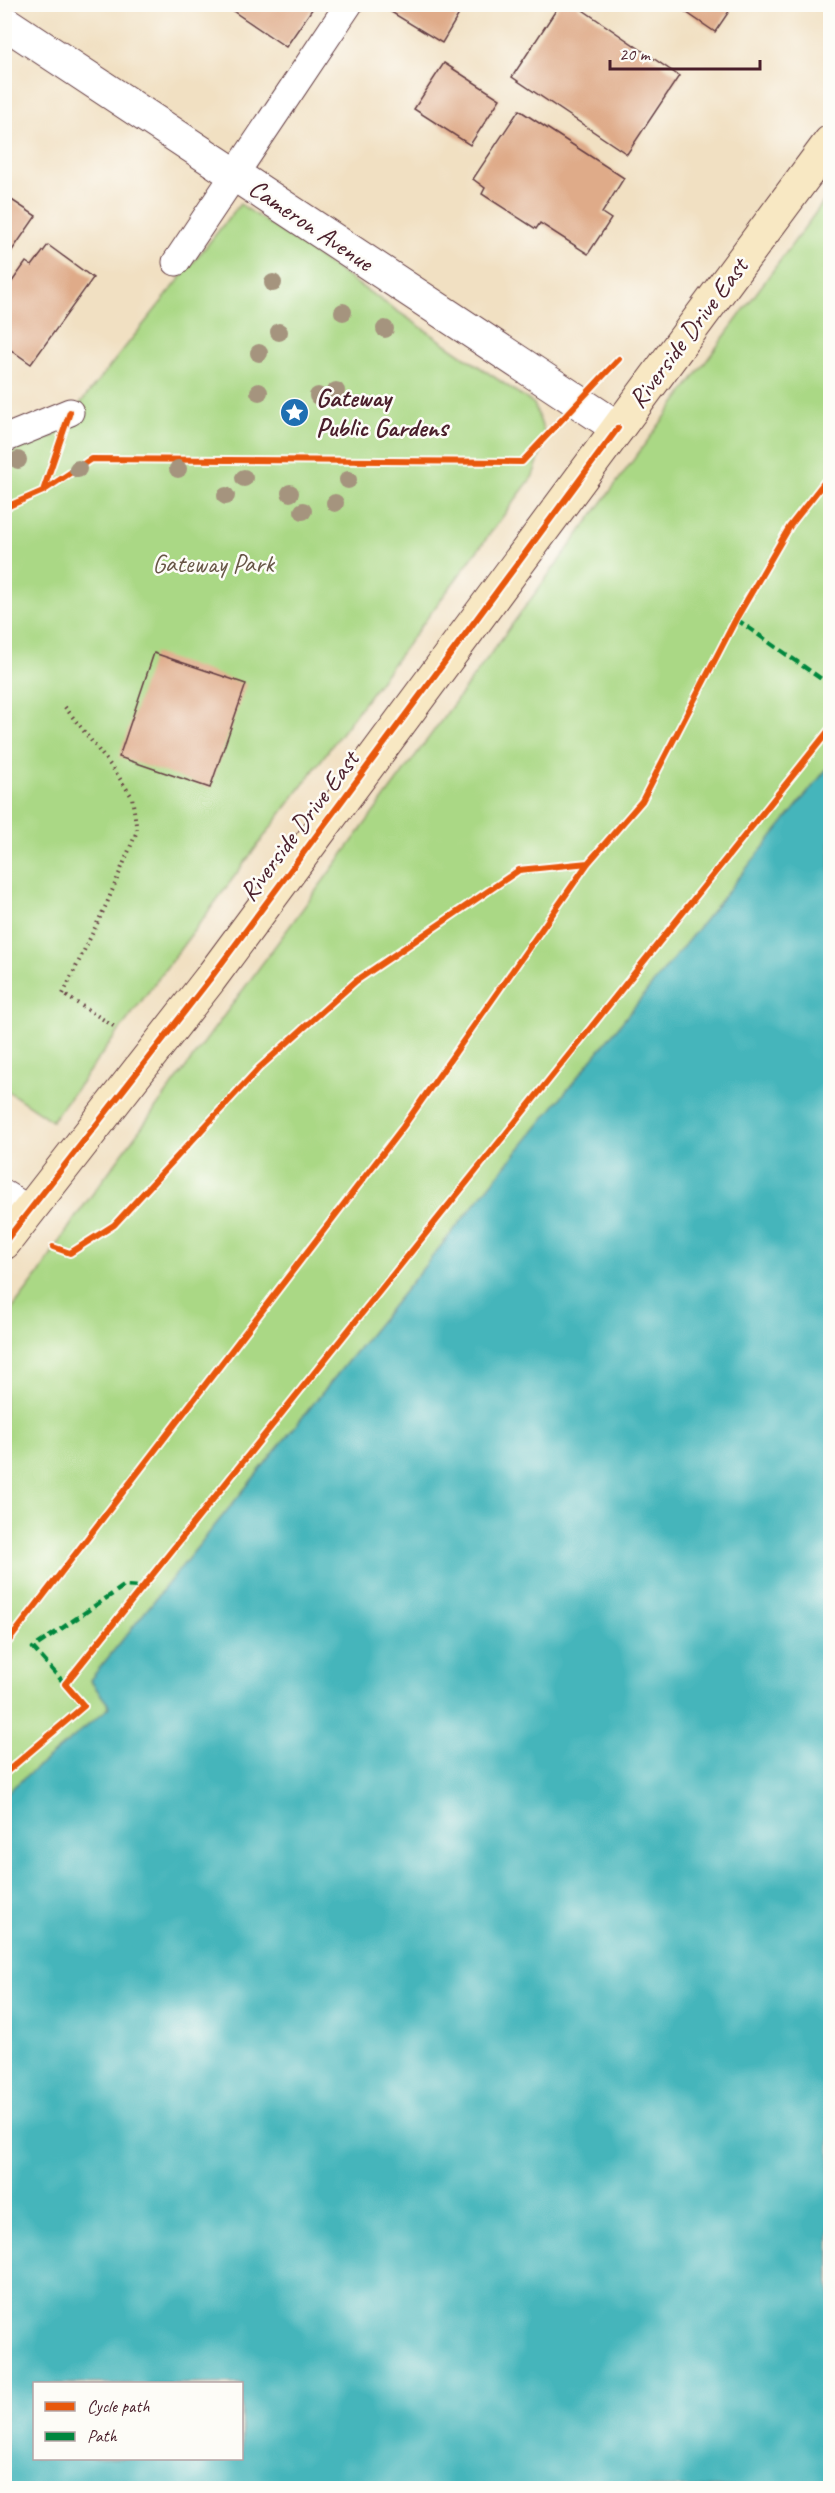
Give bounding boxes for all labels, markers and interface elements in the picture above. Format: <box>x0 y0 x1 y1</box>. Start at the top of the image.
scale bar <box>610 33 760 71</box>
text: 20 m <box>619 43 652 65</box>
street label: Cameron Avenue <box>243 171 381 280</box>
street label: Riverside Drive East <box>621 250 757 415</box>
place label: Gateway Public Gardens <box>316 381 450 444</box>
place icon: Gateway Public Gardens <box>279 396 311 428</box>
park label: Gateway Park <box>152 547 275 580</box>
street label: Riverside Drive East <box>232 743 368 908</box>
legend <box>33 2382 243 2460</box>
text: Cycle path <box>87 2395 150 2417</box>
text: Path <box>87 2425 117 2447</box>

